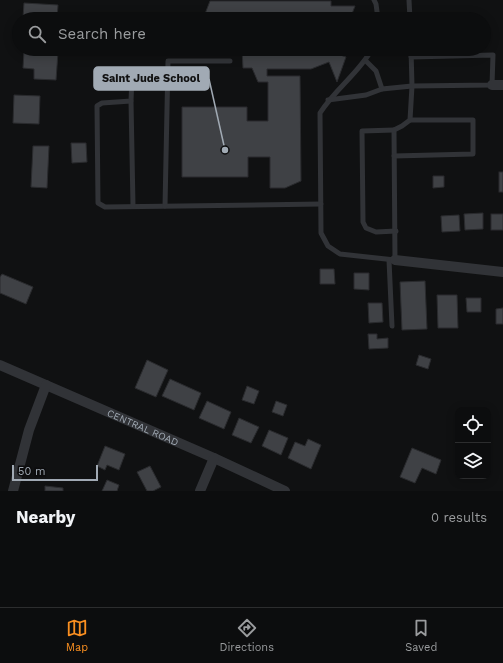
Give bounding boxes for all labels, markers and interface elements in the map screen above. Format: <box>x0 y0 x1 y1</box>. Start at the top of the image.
search box <box>12 12 491 56</box>
icon: search <box>26 23 48 45</box>
text: Search here <box>58 25 146 43</box>
callout: Saint Jude School <box>94 67 209 90</box>
text: Saint Jude School <box>102 72 200 85</box>
street label: CENTRAL ROAD <box>105 407 180 448</box>
map controls <box>455 407 491 479</box>
button: locate <box>455 407 491 443</box>
button: layers <box>455 443 491 479</box>
scale bar <box>12 463 98 482</box>
text: 50 m <box>18 465 45 478</box>
text: Nearby <box>16 507 75 527</box>
text: 0 results <box>431 510 487 525</box>
tab: Map <box>66 617 88 654</box>
tab: Directions <box>220 617 274 654</box>
tab: Saved <box>405 617 437 654</box>

